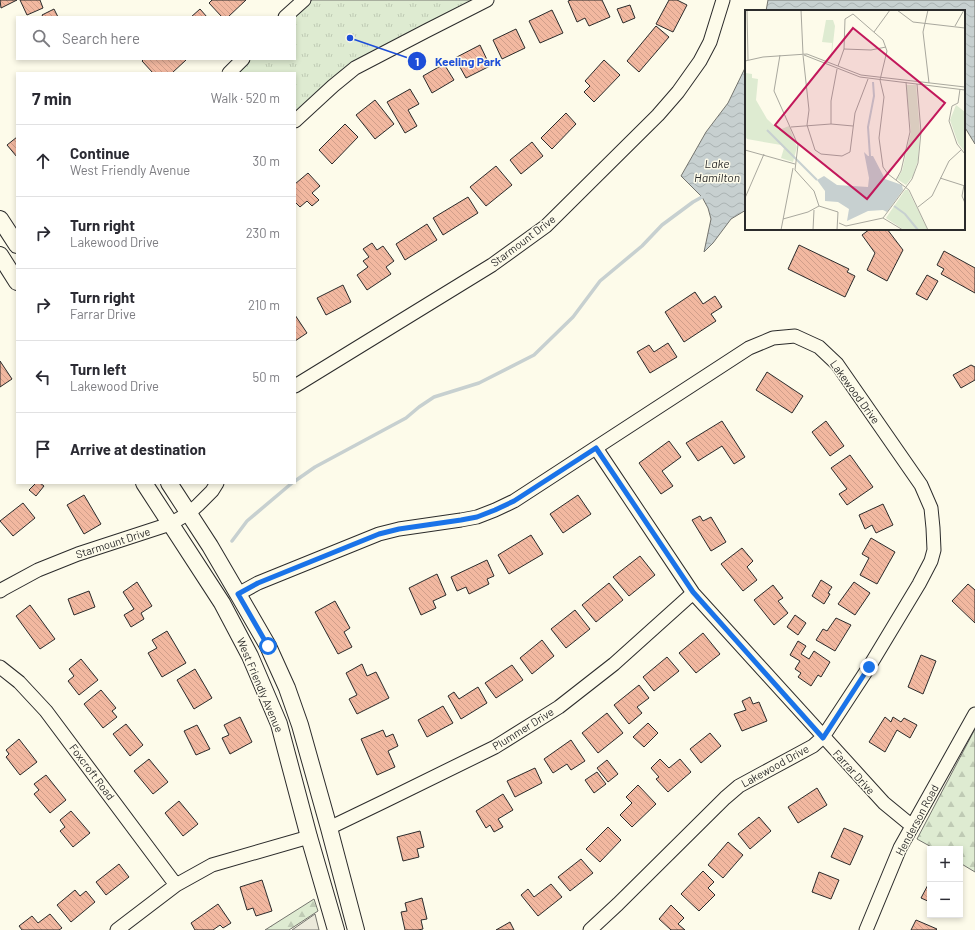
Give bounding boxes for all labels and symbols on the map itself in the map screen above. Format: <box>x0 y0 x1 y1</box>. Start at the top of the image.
inset map <box>745 10 965 230</box>
callout: Keeling Park <box>407 49 509 73</box>
text: 1 <box>415 54 419 68</box>
text: Keeling Park <box>435 54 502 68</box>
water label: Lake Hamilton <box>694 156 740 184</box>
street label: Starmount Drive <box>488 212 558 269</box>
street label: Lakewood Drive <box>828 357 883 426</box>
street label: Starmount Drive <box>74 524 152 561</box>
street label: West Friendly Avenue <box>235 635 286 734</box>
route start <box>259 637 277 655</box>
route end <box>860 658 878 676</box>
street label: Plummer Drive <box>490 705 556 753</box>
street label: Foxcroft Road <box>67 741 118 802</box>
street label: Lakewood Drive <box>739 742 811 790</box>
street label: Farrar Drive <box>831 747 878 797</box>
street label: Henderson Road <box>892 782 941 857</box>

